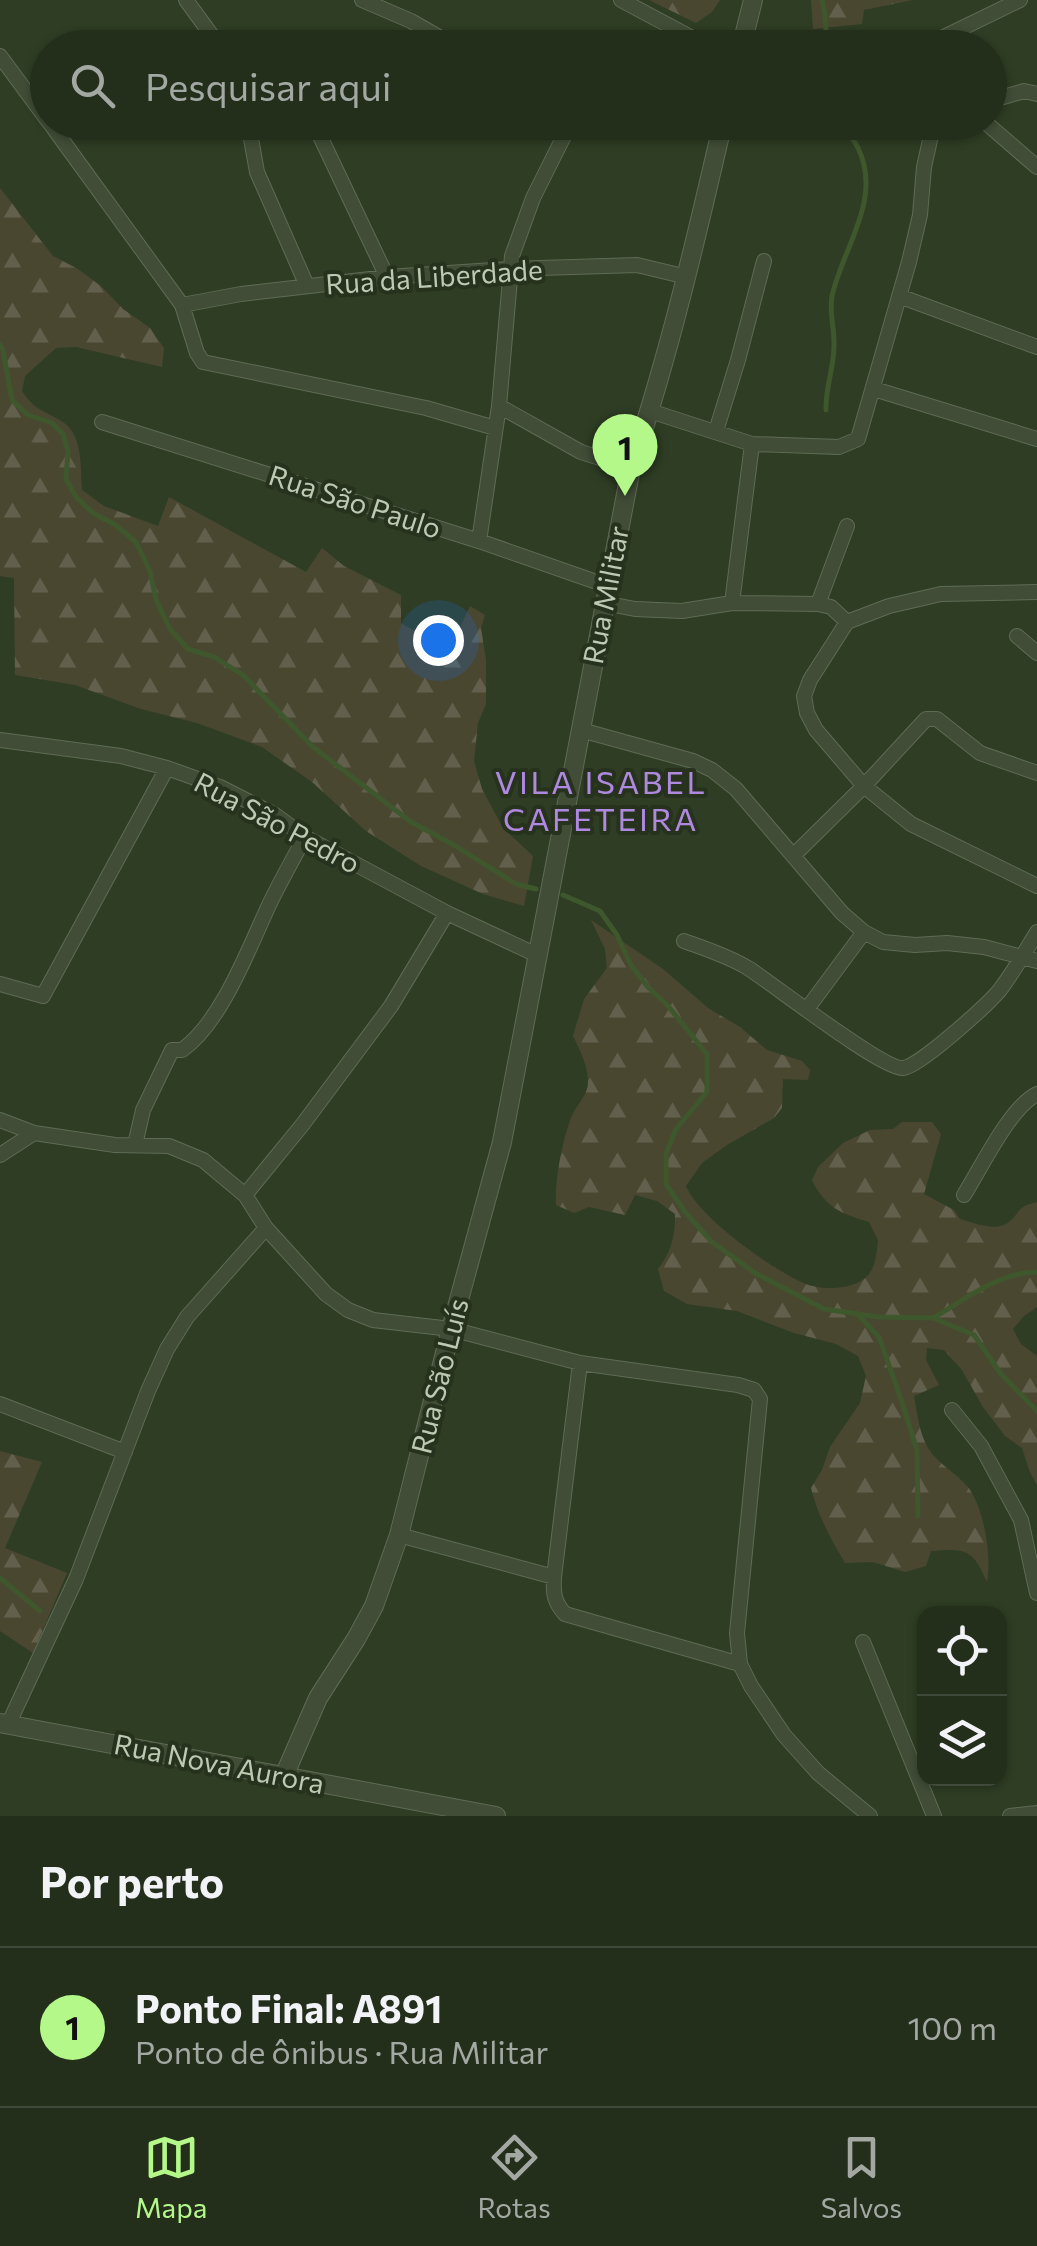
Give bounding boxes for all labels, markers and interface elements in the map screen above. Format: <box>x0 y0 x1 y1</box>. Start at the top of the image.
search box <box>30 30 1007 140</box>
icon: search <box>65 58 120 113</box>
text: Pesquisar aqui <box>145 62 391 109</box>
street label: Rua da Liberdade <box>324 251 544 301</box>
pin: 1 <box>592 414 658 496</box>
street label: Rua São Paulo <box>265 457 446 545</box>
street label: Rua Militar <box>575 523 635 667</box>
your location <box>413 615 464 666</box>
district label: VILA ISABEL CAFETEIRA <box>495 761 707 838</box>
street label: Rua São Pedro <box>189 764 366 880</box>
street label: Rua São Luís <box>403 1295 475 1457</box>
map controls <box>917 1606 1007 1786</box>
button: locate <box>917 1606 1007 1696</box>
button: layers <box>917 1696 1007 1786</box>
street label: Rua Nova Aurora <box>111 1726 327 1800</box>
text: Por perto <box>40 1855 224 1907</box>
text: Ponto Final: A891 <box>135 1984 442 2031</box>
text: 1 <box>65 2007 80 2047</box>
text: 100 m <box>908 2007 997 2047</box>
text: Ponto de ônibus · Rua Militar <box>135 2031 548 2071</box>
tab: Mapa <box>135 2130 207 2224</box>
tab: Rotas <box>477 2130 551 2224</box>
tab: Salvos <box>821 2130 902 2224</box>

